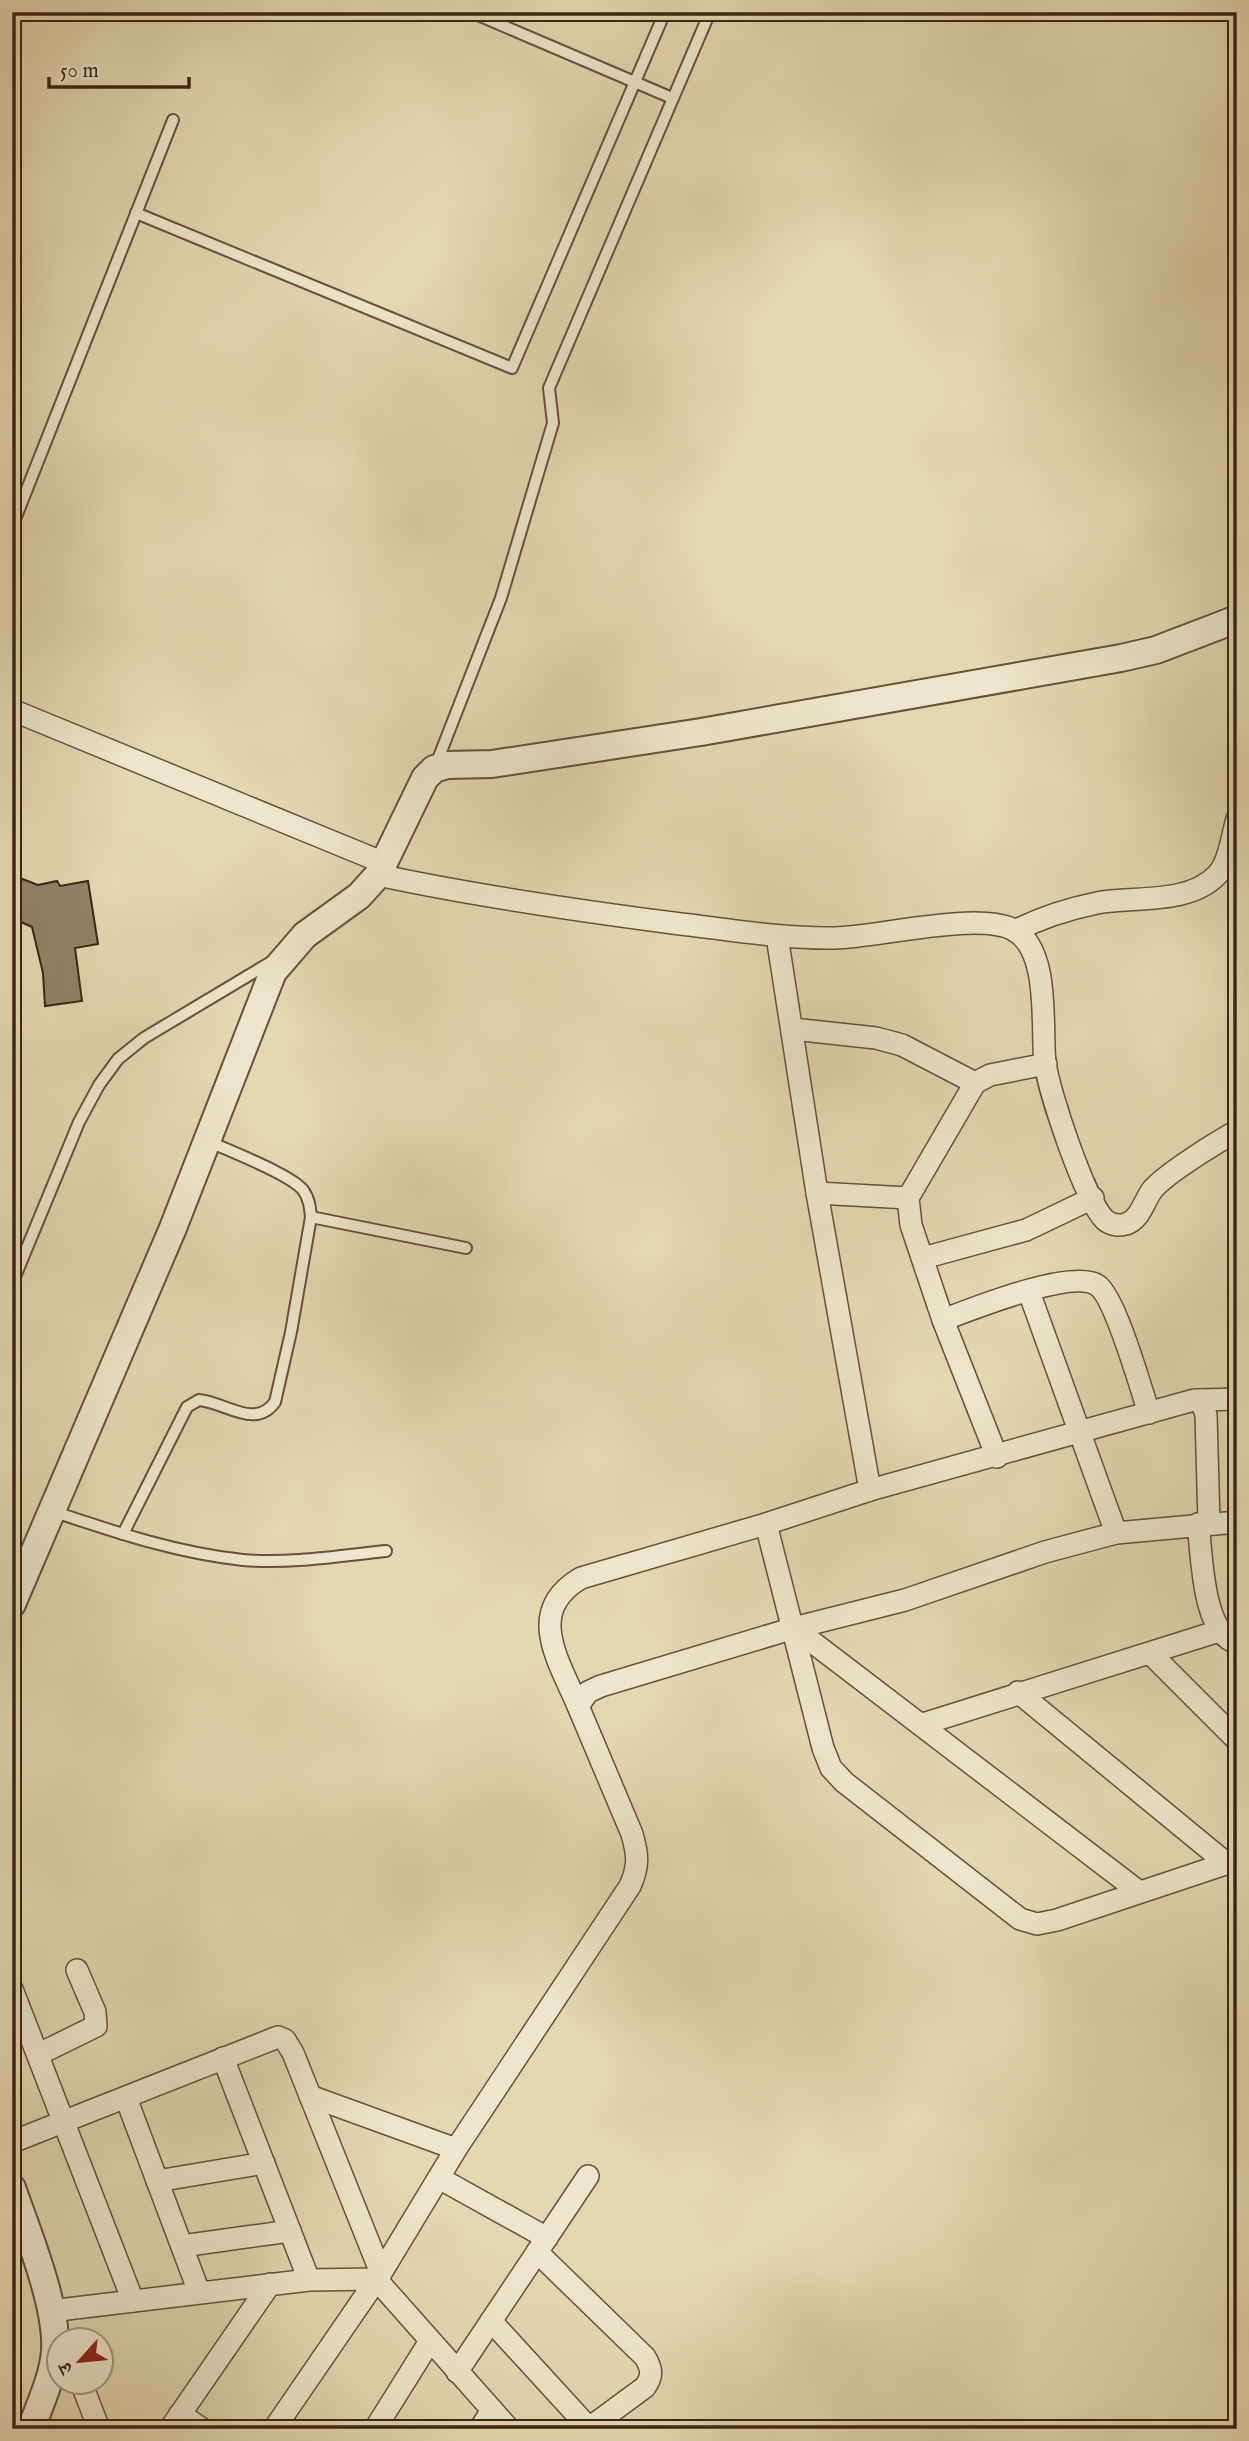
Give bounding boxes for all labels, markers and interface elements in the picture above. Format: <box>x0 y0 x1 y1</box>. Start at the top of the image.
scale bar <box>49 46 189 90</box>
text: 50 m <box>60 58 99 85</box>
north arrow <box>46 2326 116 2396</box>
text: उ <box>53 2357 80 2379</box>

